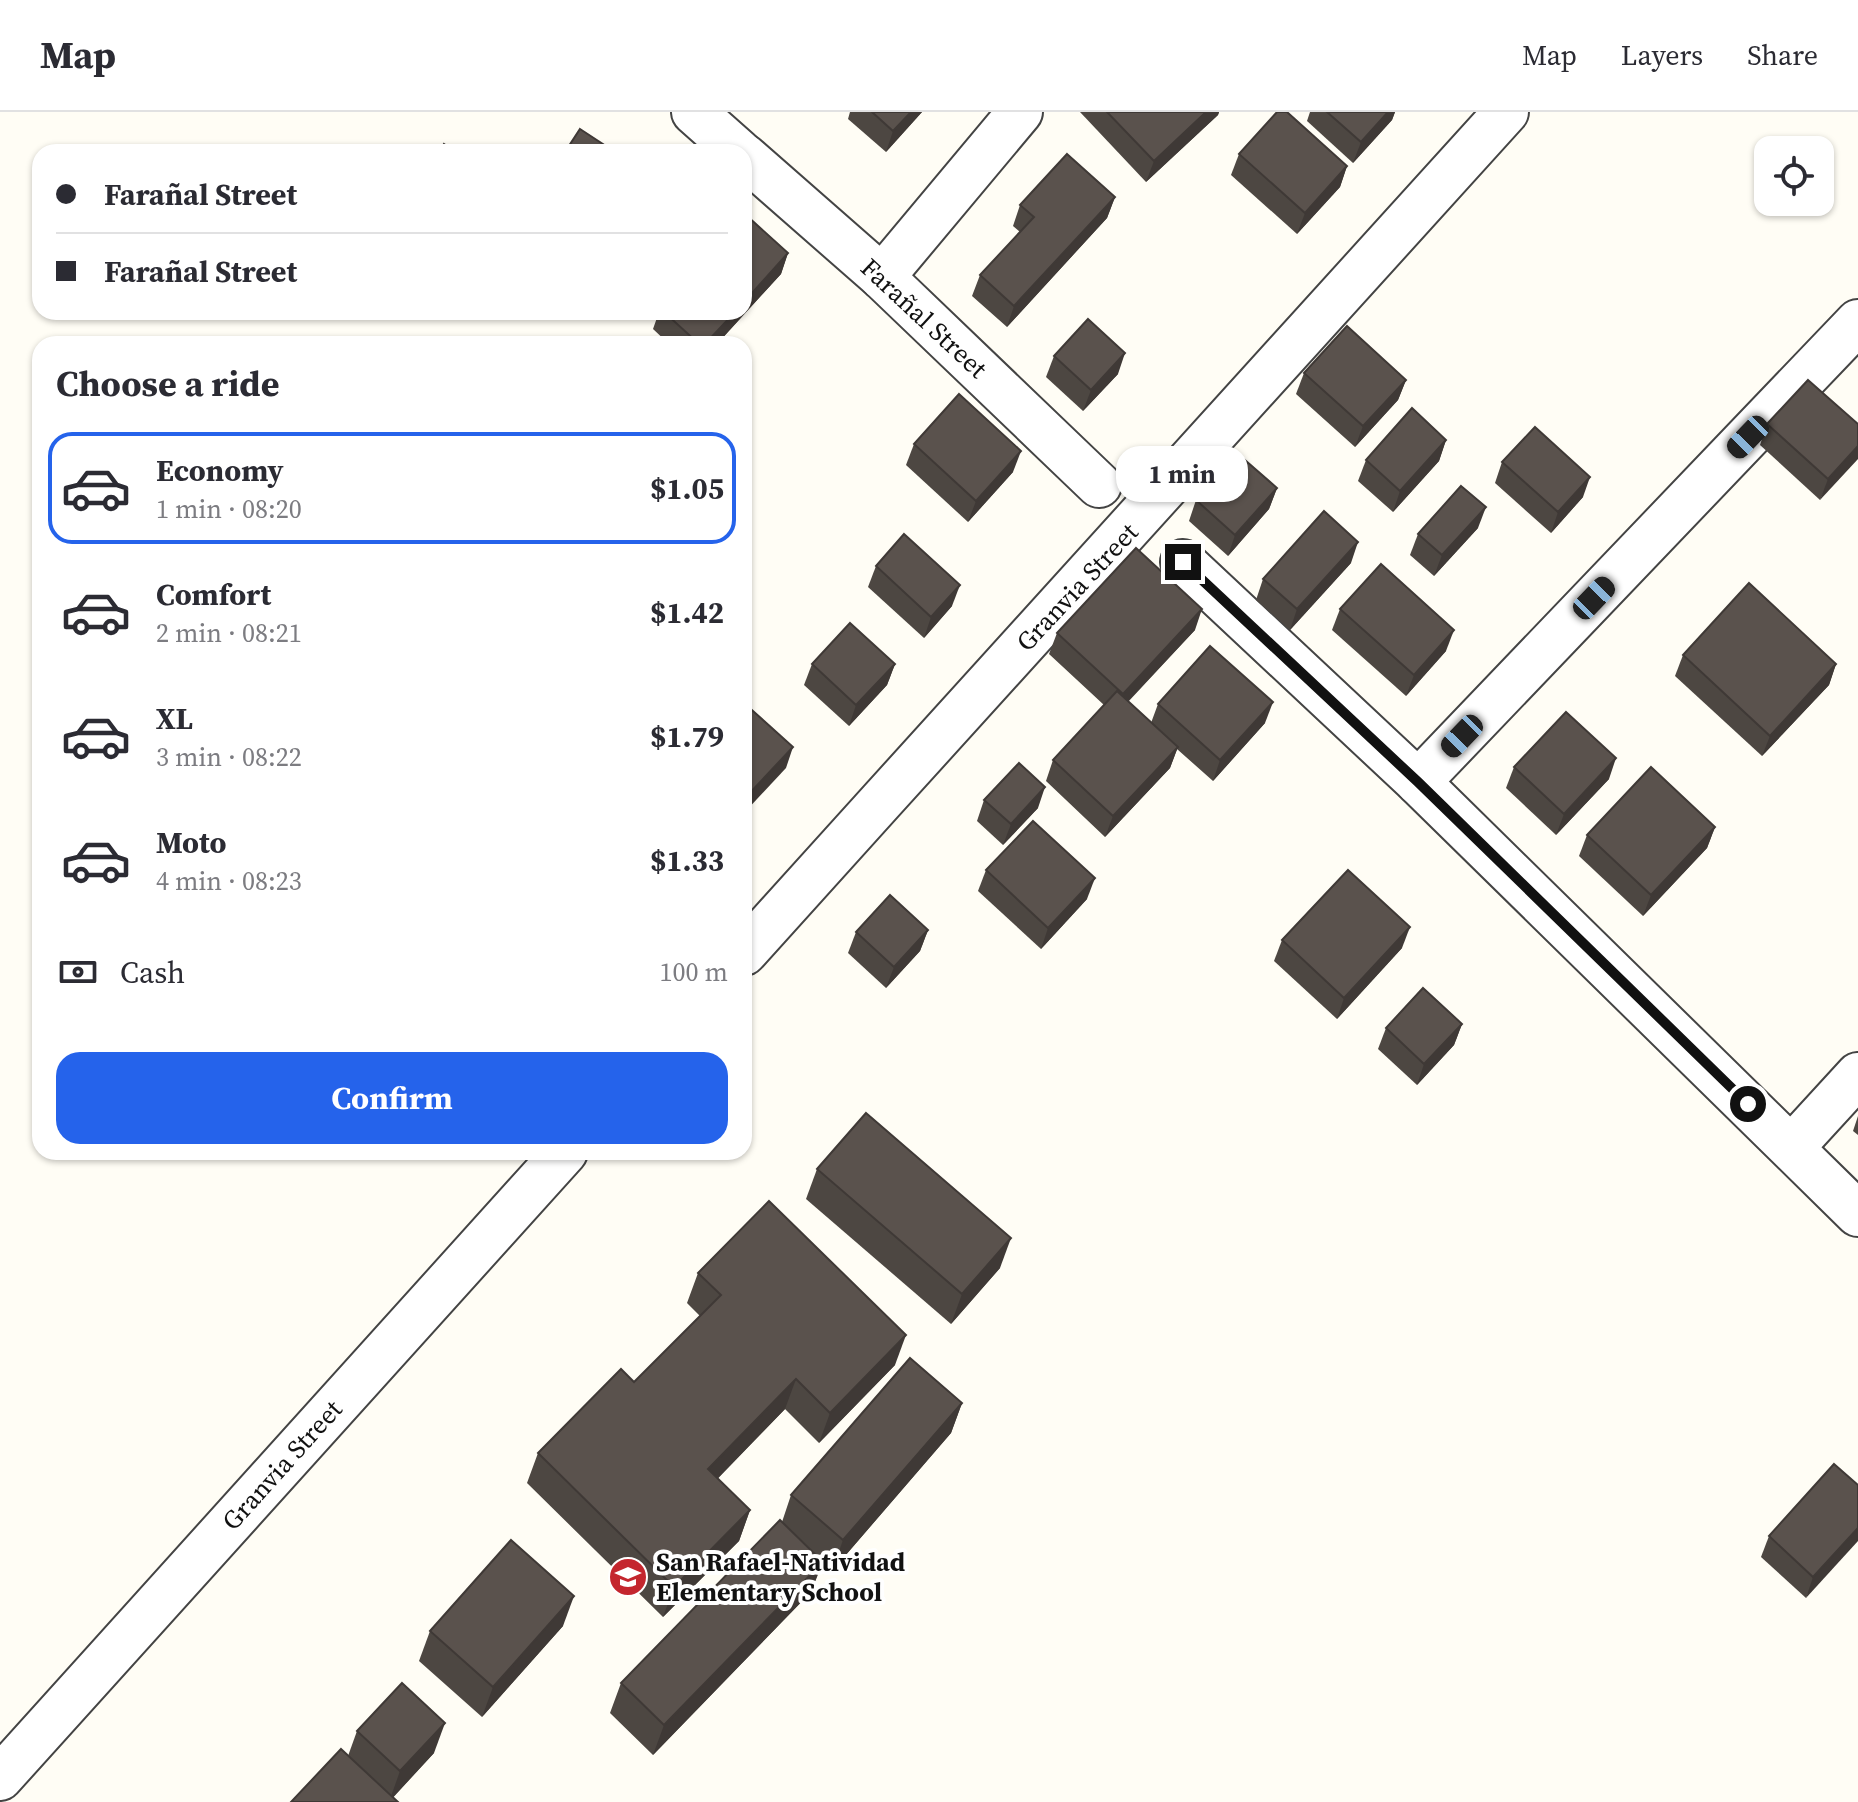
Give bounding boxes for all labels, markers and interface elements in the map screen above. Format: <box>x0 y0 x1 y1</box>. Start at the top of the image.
text: Map <box>40 29 116 81</box>
text: Map <box>1522 36 1577 74</box>
text: Layers <box>1621 36 1703 74</box>
text: Share <box>1747 36 1818 74</box>
map controls <box>1754 136 1834 216</box>
button: locate <box>1754 136 1834 216</box>
text: Farañal Street <box>104 174 297 215</box>
street label: Farañal Street <box>853 250 996 386</box>
text: Farañal Street <box>104 251 297 292</box>
text: Choose a ride <box>56 359 279 408</box>
car <box>1723 411 1773 463</box>
callout: 1 min <box>1117 446 1249 502</box>
text: Economy <box>156 450 284 491</box>
icon: car <box>60 452 132 524</box>
text: 1 min <box>1148 456 1216 492</box>
text: $1.05 <box>650 468 724 509</box>
text: 1 min · 08:20 <box>156 491 302 527</box>
street label: Granvia Street <box>1008 514 1146 659</box>
route end <box>1165 544 1201 580</box>
car <box>1569 572 1619 624</box>
text: Comfort <box>156 574 271 615</box>
icon: car <box>60 576 132 648</box>
text: $1.42 <box>650 592 724 633</box>
text: 2 min · 08:21 <box>156 615 302 651</box>
text: XL <box>156 698 193 739</box>
icon: car <box>60 700 132 772</box>
car <box>1437 710 1487 762</box>
text: $1.79 <box>650 716 724 757</box>
text: 3 min · 08:22 <box>156 739 302 775</box>
text: Moto <box>156 822 227 863</box>
icon: car <box>60 824 132 896</box>
text: $1.33 <box>650 840 724 881</box>
text: 4 min · 08:23 <box>156 863 302 899</box>
icon: cash <box>56 950 100 994</box>
text: Cash <box>120 952 185 993</box>
text: 100 m <box>660 954 728 990</box>
button: Confirm <box>56 1052 728 1144</box>
route start <box>1730 1086 1766 1122</box>
street label: Granvia Street <box>214 1392 351 1538</box>
place label: San Rafael-Natividad Elementary School <box>656 1544 905 1610</box>
school or university icon: San Rafael-Natividad Elementary School <box>607 1556 649 1598</box>

